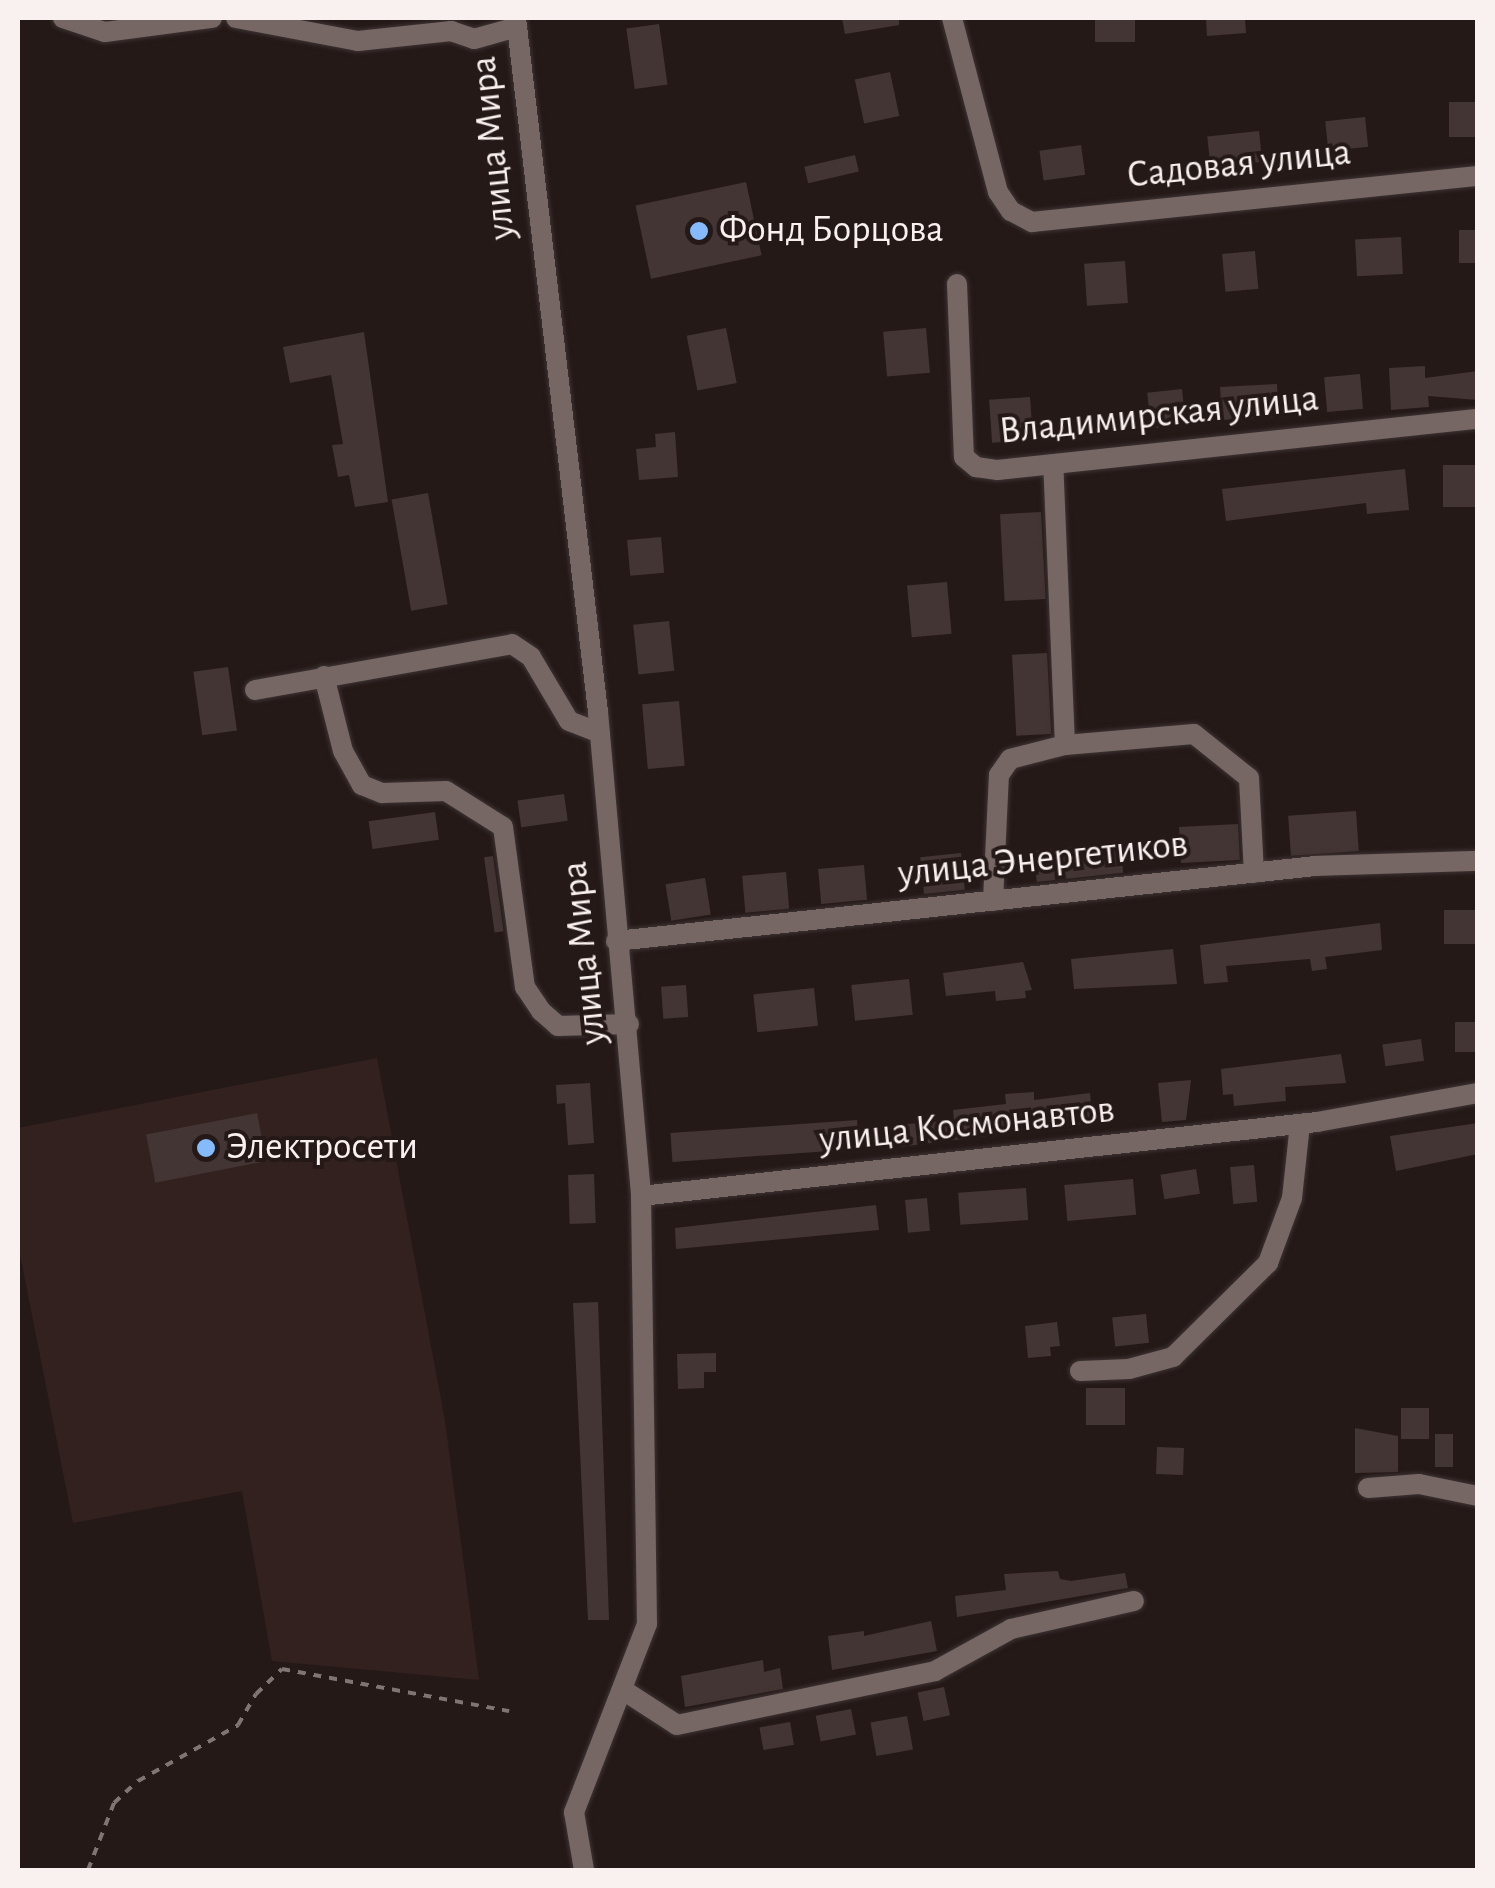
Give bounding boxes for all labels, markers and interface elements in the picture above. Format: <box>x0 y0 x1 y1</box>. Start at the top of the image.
street label: улица Мира <box>462 54 526 242</box>
street label: Садовая улица <box>1125 131 1353 199</box>
place label: Фонд Борцова <box>719 208 944 254</box>
marker: Фонд Борцова <box>688 220 710 242</box>
street label: Владимирская улица <box>997 377 1321 455</box>
street label: улица Энергетиков <box>896 822 1190 898</box>
street label: улица Мира <box>553 859 617 1047</box>
street label: улица Космонавтов <box>817 1088 1117 1164</box>
place label: Электросети <box>226 1125 418 1171</box>
marker: Электросети <box>195 1137 217 1159</box>

